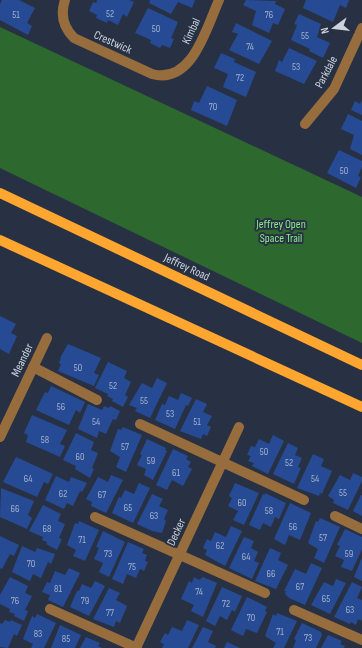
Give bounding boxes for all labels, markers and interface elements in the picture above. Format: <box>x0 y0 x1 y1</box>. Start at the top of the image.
house number: 52 <box>106 8 114 20</box>
north arrow <box>314 8 354 48</box>
house number: 51 <box>12 9 20 21</box>
house number: 76 <box>265 9 273 21</box>
street label: Kimbal <box>179 16 204 47</box>
house number: 50 <box>152 23 160 35</box>
text: N <box>318 26 332 35</box>
street label: Crestwick <box>91 27 135 58</box>
house number: 55 <box>301 30 309 42</box>
house number: 74 <box>246 41 254 53</box>
street label: Parkdale <box>312 54 341 91</box>
house number: 53 <box>292 61 300 73</box>
house number: 72 <box>236 72 244 84</box>
house number: 70 <box>209 101 217 113</box>
house number: 50 <box>340 165 348 177</box>
park label: Jeffrey Open Space Trail <box>255 217 306 246</box>
street label: Jeffrey Road <box>161 250 212 285</box>
street label: Meander <box>8 341 37 379</box>
house number: 50 <box>74 362 82 374</box>
house number: 52 <box>109 380 117 392</box>
house number: 55 <box>140 395 148 407</box>
house number: 56 <box>57 401 65 413</box>
house number: 53 <box>166 408 174 420</box>
house number: 54 <box>92 416 100 428</box>
house number: 51 <box>193 416 201 428</box>
house number: 58 <box>41 434 49 446</box>
house number: 57 <box>121 441 129 453</box>
house number: 50 <box>260 446 268 458</box>
house number: 60 <box>76 451 84 463</box>
house number: 59 <box>147 455 155 467</box>
house number: 52 <box>285 457 293 469</box>
house number: 61 <box>172 467 180 479</box>
house number: 64 <box>24 473 32 485</box>
house number: 54 <box>311 473 319 485</box>
house number: 55 <box>339 487 347 499</box>
house number: 62 <box>59 488 67 500</box>
house number: 67 <box>98 489 106 501</box>
house number: 60 <box>238 497 246 509</box>
house number: 65 <box>124 502 132 514</box>
house number: 66 <box>11 503 19 515</box>
house number: 58 <box>265 505 273 517</box>
house number: 63 <box>150 510 158 522</box>
street label: Decker <box>164 516 189 548</box>
house number: 56 <box>289 521 297 533</box>
house number: 68 <box>43 523 51 535</box>
house number: 57 <box>319 532 327 544</box>
house number: 71 <box>78 534 86 546</box>
house number: 62 <box>216 540 224 552</box>
house number: 73 <box>104 548 112 560</box>
house number: 59 <box>345 548 353 560</box>
house number: 64 <box>242 551 250 563</box>
house number: 70 <box>27 558 35 570</box>
house number: 75 <box>128 561 136 573</box>
house number: 66 <box>267 568 275 580</box>
house number: 67 <box>296 581 304 593</box>
house number: 81 <box>54 583 62 595</box>
house number: 74 <box>195 586 203 598</box>
house number: 65 <box>322 593 330 605</box>
house number: 76 <box>11 595 19 607</box>
house number: 79 <box>81 595 89 607</box>
house number: 72 <box>222 598 230 610</box>
house number: 63 <box>346 604 354 616</box>
house number: 77 <box>106 607 114 619</box>
house number: 70 <box>247 612 255 624</box>
house number: 71 <box>276 626 284 638</box>
house number: 83 <box>34 628 42 640</box>
house number: 73 <box>304 632 312 644</box>
house number: 85 <box>62 633 70 645</box>

